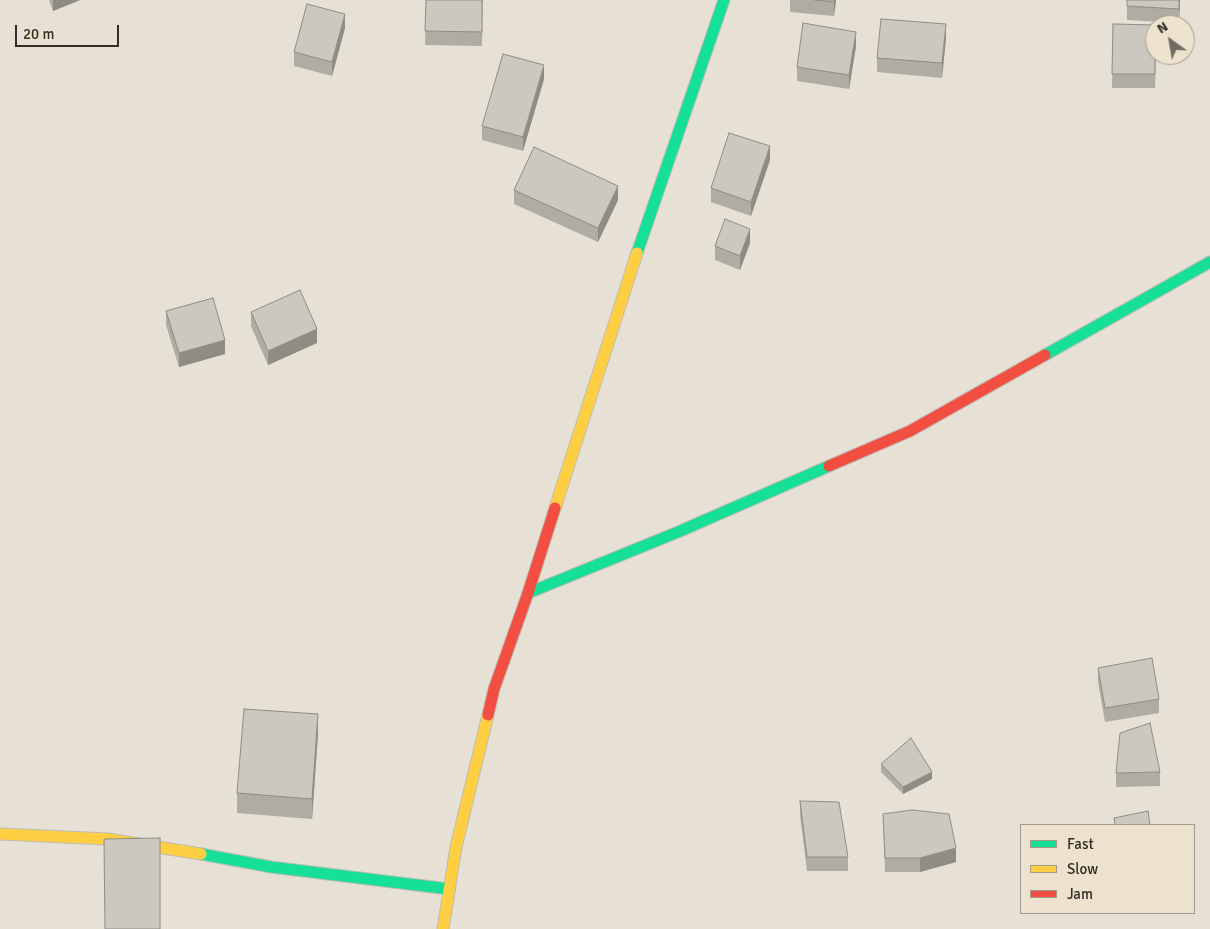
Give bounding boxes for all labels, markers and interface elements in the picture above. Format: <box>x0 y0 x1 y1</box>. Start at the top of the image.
scale bar <box>18 15 121 47</box>
north arrow <box>1145 15 1195 65</box>
text: N <box>1154 18 1171 37</box>
text: 20 m <box>23 25 54 43</box>
legend <box>1020 824 1195 914</box>
text: Fast <box>1067 835 1094 853</box>
text: Slow <box>1067 860 1098 878</box>
text: Jam <box>1067 885 1093 903</box>

